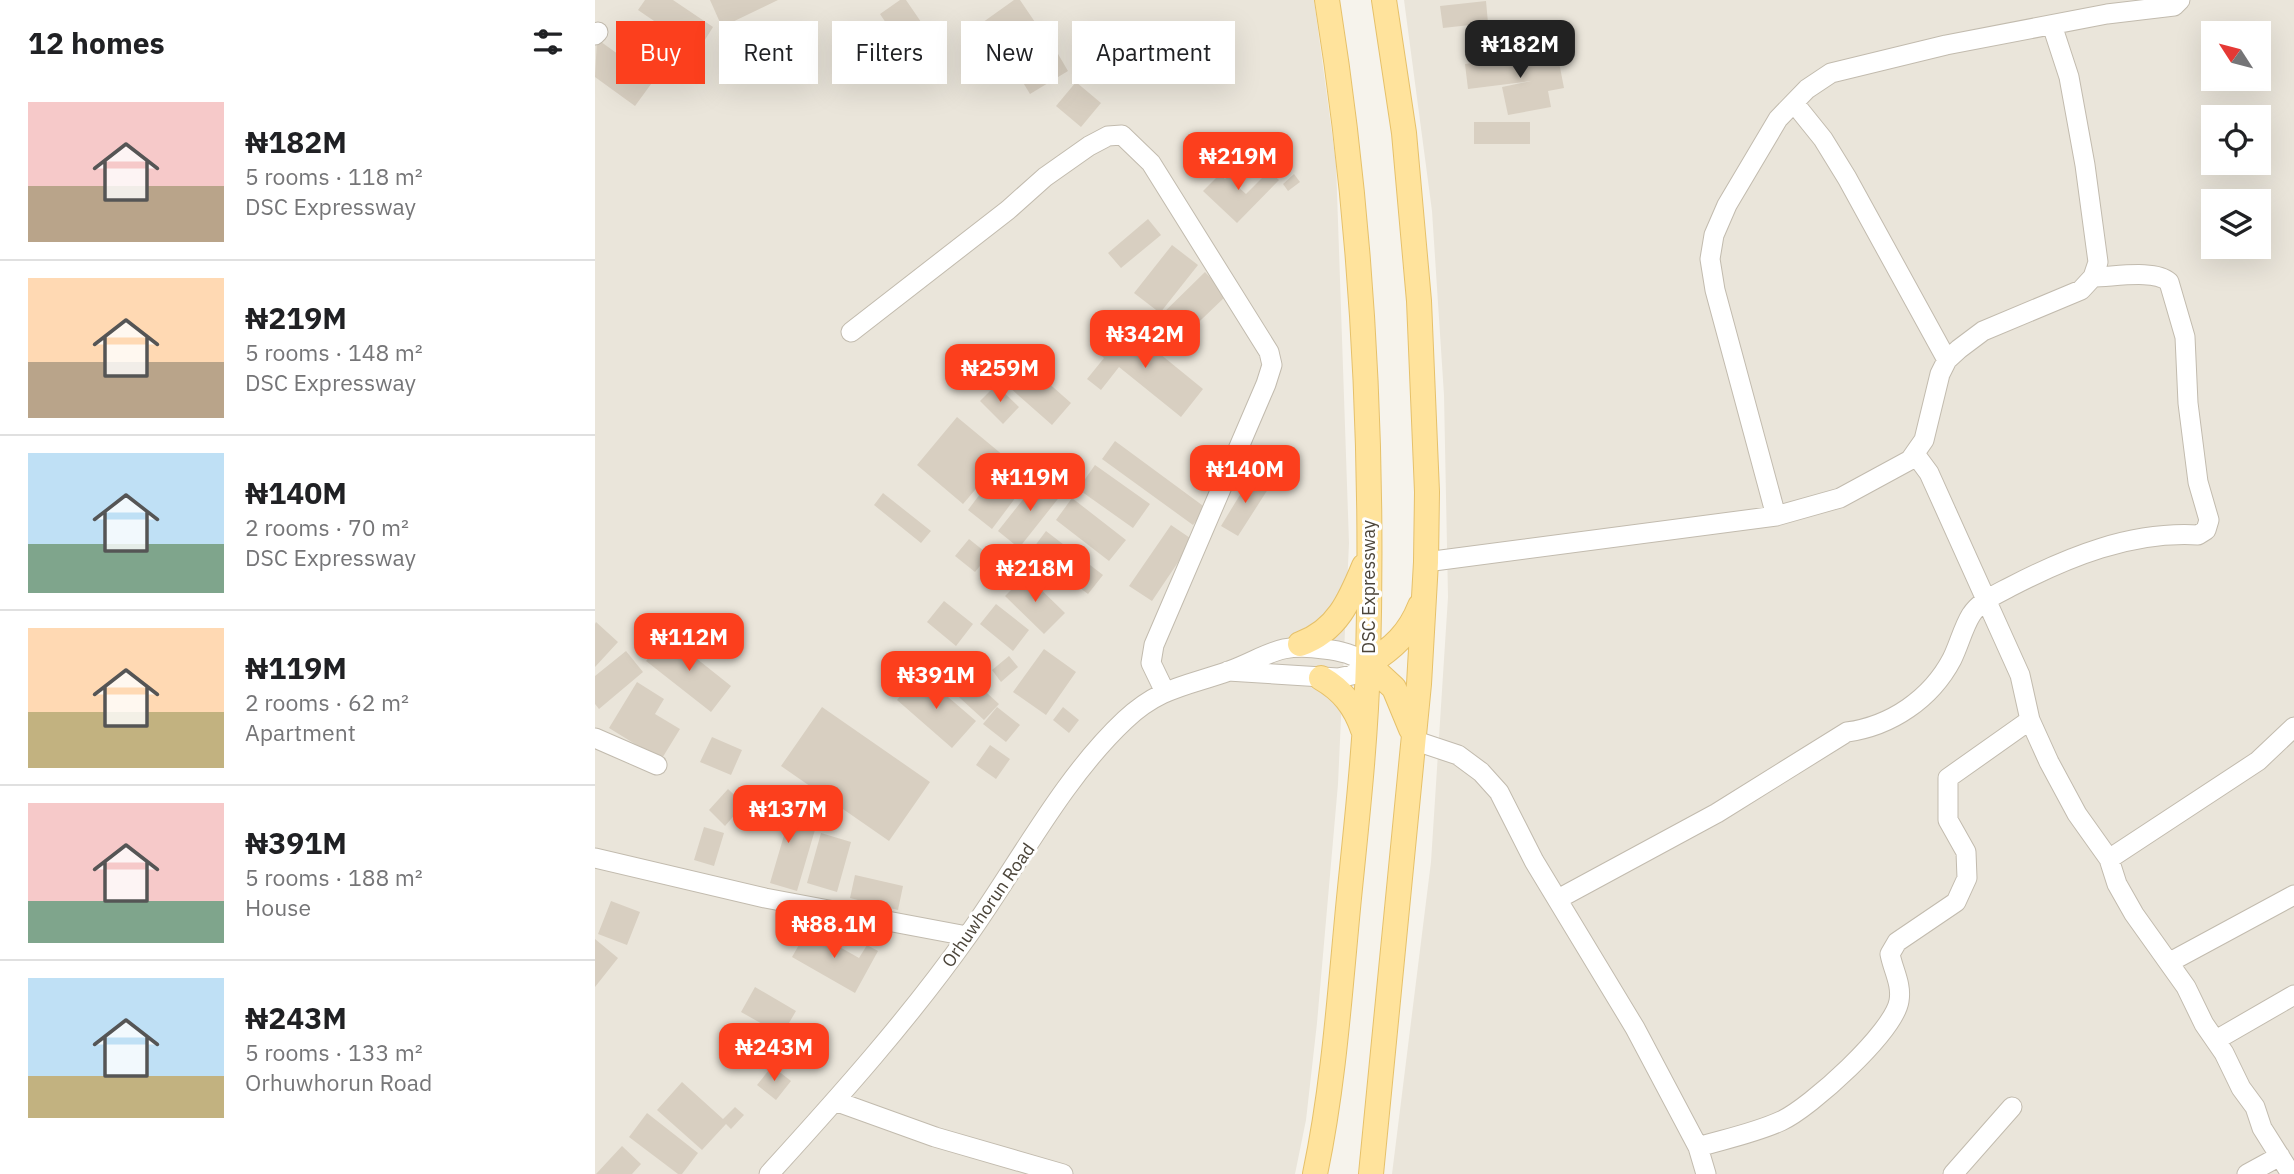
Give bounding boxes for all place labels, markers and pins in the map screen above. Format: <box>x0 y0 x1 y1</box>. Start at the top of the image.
pin: ₦182M <box>1471 20 1569 80</box>
pin: ₦219M <box>1189 132 1287 192</box>
pin: ₦342M <box>1096 310 1194 370</box>
pin: ₦259M <box>951 344 1049 404</box>
pin: ₦140M <box>1196 446 1294 505</box>
pin: ₦119M <box>981 454 1079 513</box>
pin: ₦218M <box>986 544 1084 604</box>
pin: ₦112M <box>640 614 738 673</box>
pin: ₦391M <box>887 652 985 711</box>
pin: ₦137M <box>739 786 837 845</box>
pin: ₦88.1M <box>777 900 891 960</box>
pin: ₦243M <box>725 1024 823 1083</box>

